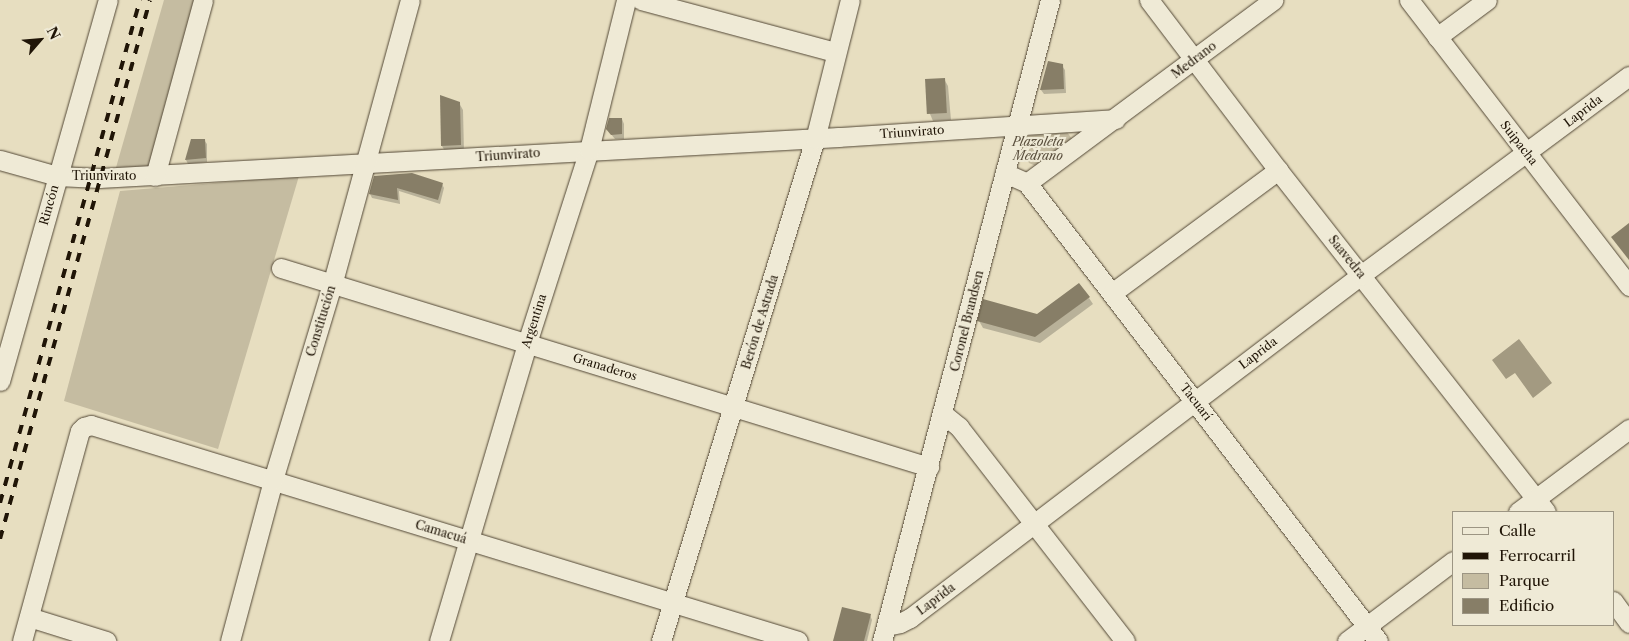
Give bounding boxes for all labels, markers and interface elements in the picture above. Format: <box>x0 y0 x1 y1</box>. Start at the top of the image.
north arrow <box>15 15 65 65</box>
text: N <box>43 24 64 43</box>
street label: Medrano <box>1169 39 1219 81</box>
street label: Laprida <box>1561 92 1605 130</box>
street label: Suipacha <box>1497 118 1541 168</box>
street label: Triunvirato <box>879 123 945 141</box>
park label: Plazoleta Medrano <box>1012 135 1064 163</box>
street label: Triunvirato <box>475 146 541 164</box>
street label: Triunvirato <box>72 169 136 183</box>
street label: Rincón <box>36 183 62 227</box>
street label: Saavedra <box>1325 233 1369 281</box>
street label: Coronel Brandsen <box>947 269 987 373</box>
street label: Berón de Astrada <box>739 273 781 371</box>
street label: Constitución <box>303 284 339 358</box>
street label: Argentina <box>518 292 550 350</box>
street label: Laprida <box>1236 334 1280 372</box>
street label: Granaderos <box>571 350 639 384</box>
street label: Tacuarí <box>1177 381 1215 423</box>
legend <box>1452 511 1614 626</box>
street label: Camacuá <box>414 517 468 547</box>
text: Calle <box>1499 521 1536 540</box>
text: Ferrocarril <box>1499 546 1576 565</box>
text: Parque <box>1499 571 1549 590</box>
street label: Laprida <box>914 580 958 618</box>
text: Edificio <box>1499 596 1554 615</box>

